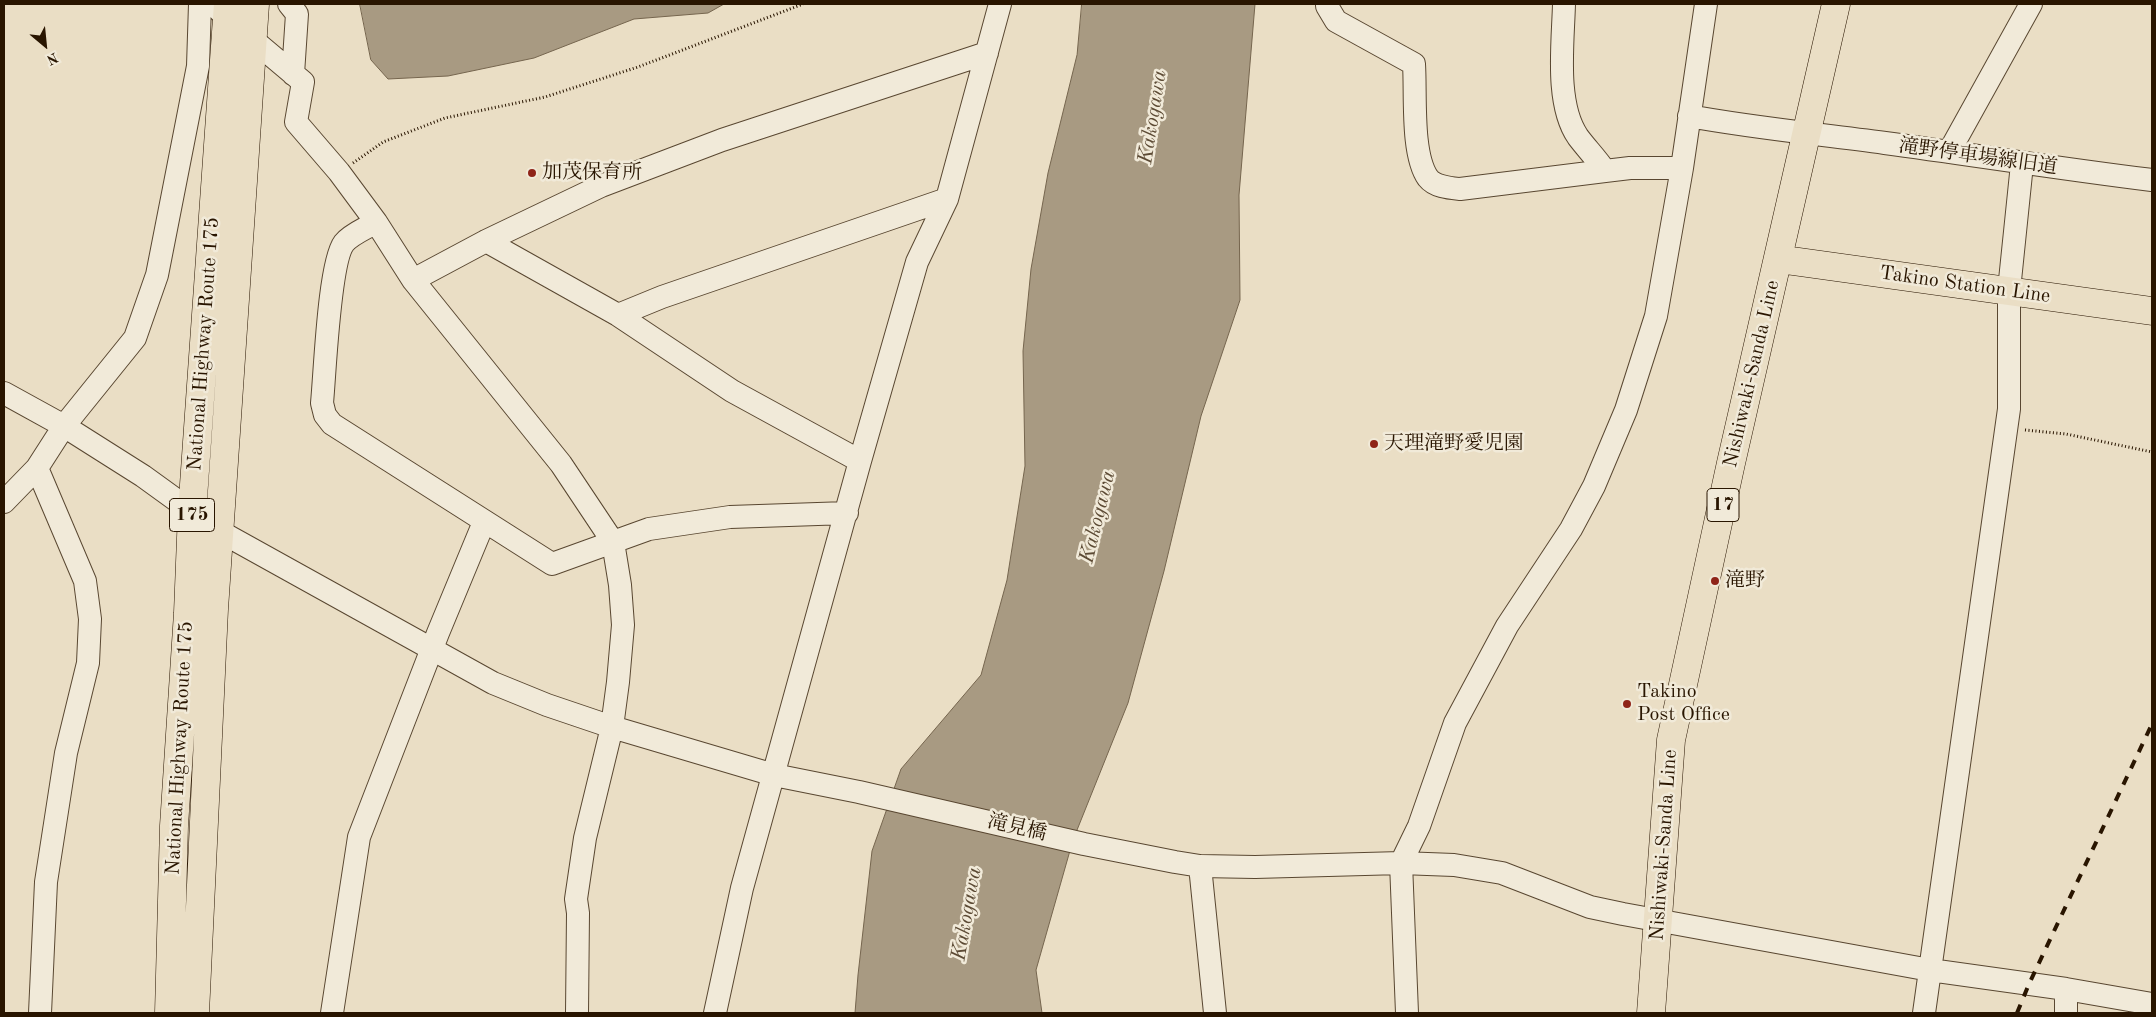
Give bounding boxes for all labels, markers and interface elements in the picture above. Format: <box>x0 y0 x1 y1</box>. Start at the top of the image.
north arrow <box>20 20 70 70</box>
text: N <box>44 50 60 67</box>
water label: Kakogawa <box>1133 68 1173 166</box>
street label: 滝野停車場線旧道 <box>1897 134 2059 180</box>
place label: 加茂保育所 <box>542 161 642 185</box>
marker: 加茂保育所 <box>526 167 538 179</box>
street label: National Highway Route 175 <box>183 216 225 472</box>
street label: Takino Station Line <box>1878 261 2052 309</box>
street label: Nishiwaki-Sanda Line <box>1719 278 1785 470</box>
place label: 天理滝野愛児園 <box>1384 432 1524 456</box>
marker: 天理滝野愛児園 <box>1368 438 1380 450</box>
water label: Kakogawa <box>1074 468 1122 566</box>
road number: 17 <box>1707 488 1739 522</box>
road number: 175 <box>170 498 214 532</box>
place label: 滝野 <box>1725 569 1765 593</box>
marker: 滝野 <box>1709 575 1721 587</box>
street label: National Highway Route 175 <box>161 620 199 876</box>
place label: Takino Post Office <box>1637 680 1730 727</box>
marker: Takino Post Office <box>1621 698 1633 710</box>
street label: Nishiwaki-Sanda Line <box>1645 749 1683 941</box>
street label: 滝見橋 <box>985 810 1049 846</box>
water label: Kakogawa <box>946 865 988 963</box>

